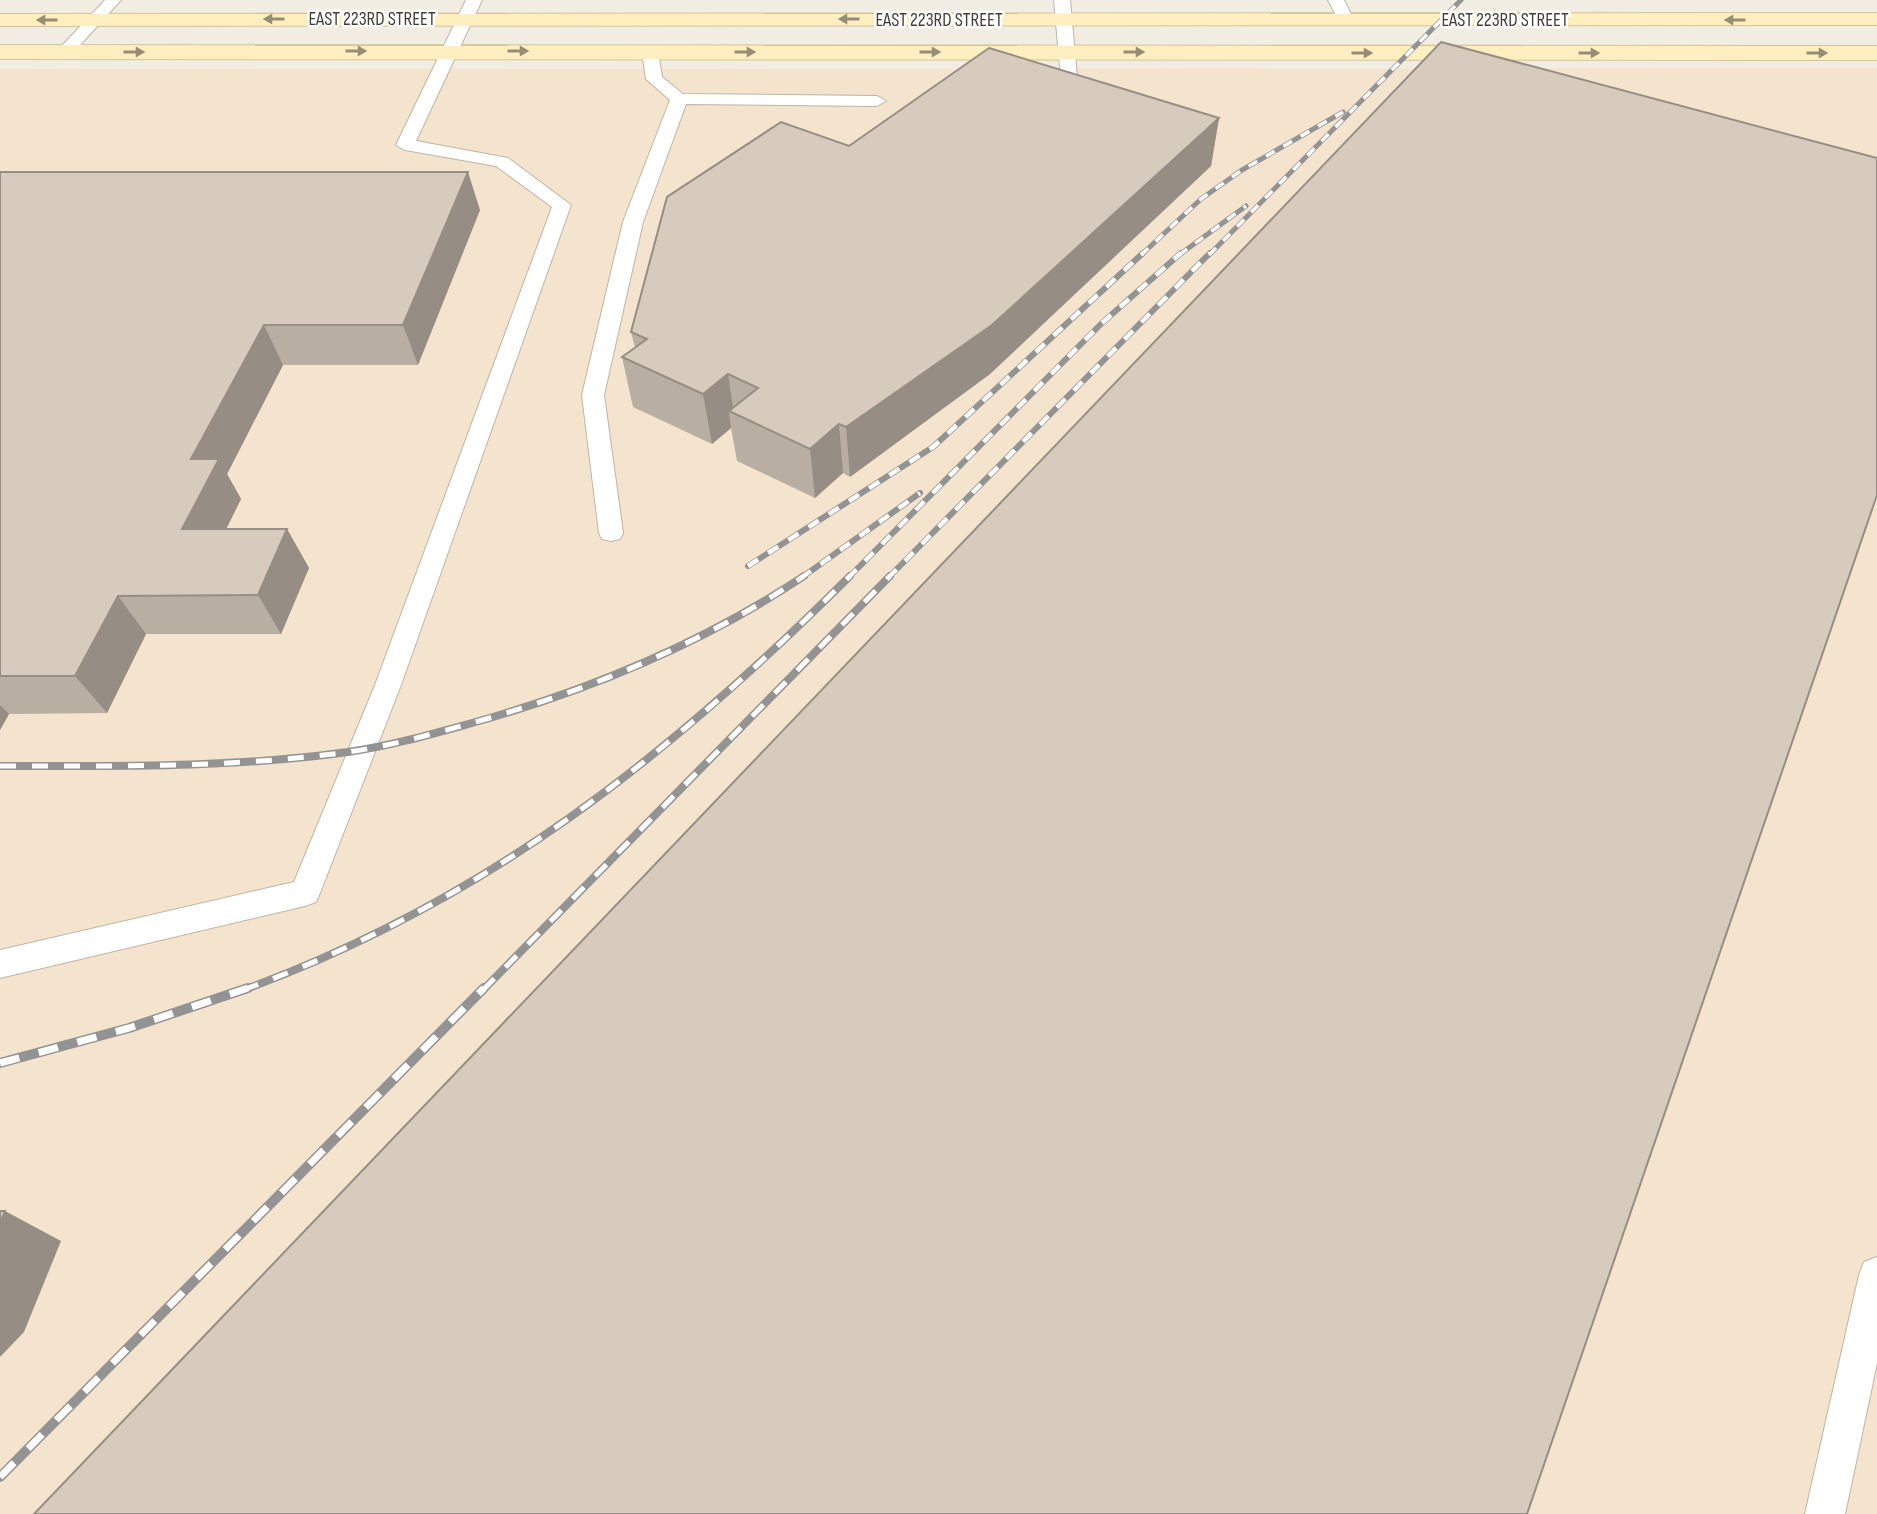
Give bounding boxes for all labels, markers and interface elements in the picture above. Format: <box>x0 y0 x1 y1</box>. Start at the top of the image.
street label: EAST 223RD STREET <box>308 8 436 31</box>
street label: EAST 223RD STREET <box>875 9 1003 32</box>
street label: EAST 223RD STREET <box>1441 9 1569 32</box>
one-way arrow <box>263 13 285 25</box>
one-way arrow <box>838 13 860 25</box>
one-way arrow <box>36 14 58 25</box>
one-way arrow <box>1724 14 1746 26</box>
one-way arrow <box>345 45 367 57</box>
one-way arrow <box>507 45 529 57</box>
one-way arrow <box>123 46 145 58</box>
one-way arrow <box>735 46 757 58</box>
one-way arrow <box>919 46 941 58</box>
one-way arrow <box>1124 46 1146 58</box>
one-way arrow <box>1351 47 1373 59</box>
one-way arrow <box>1579 47 1601 59</box>
one-way arrow <box>1806 47 1828 59</box>

